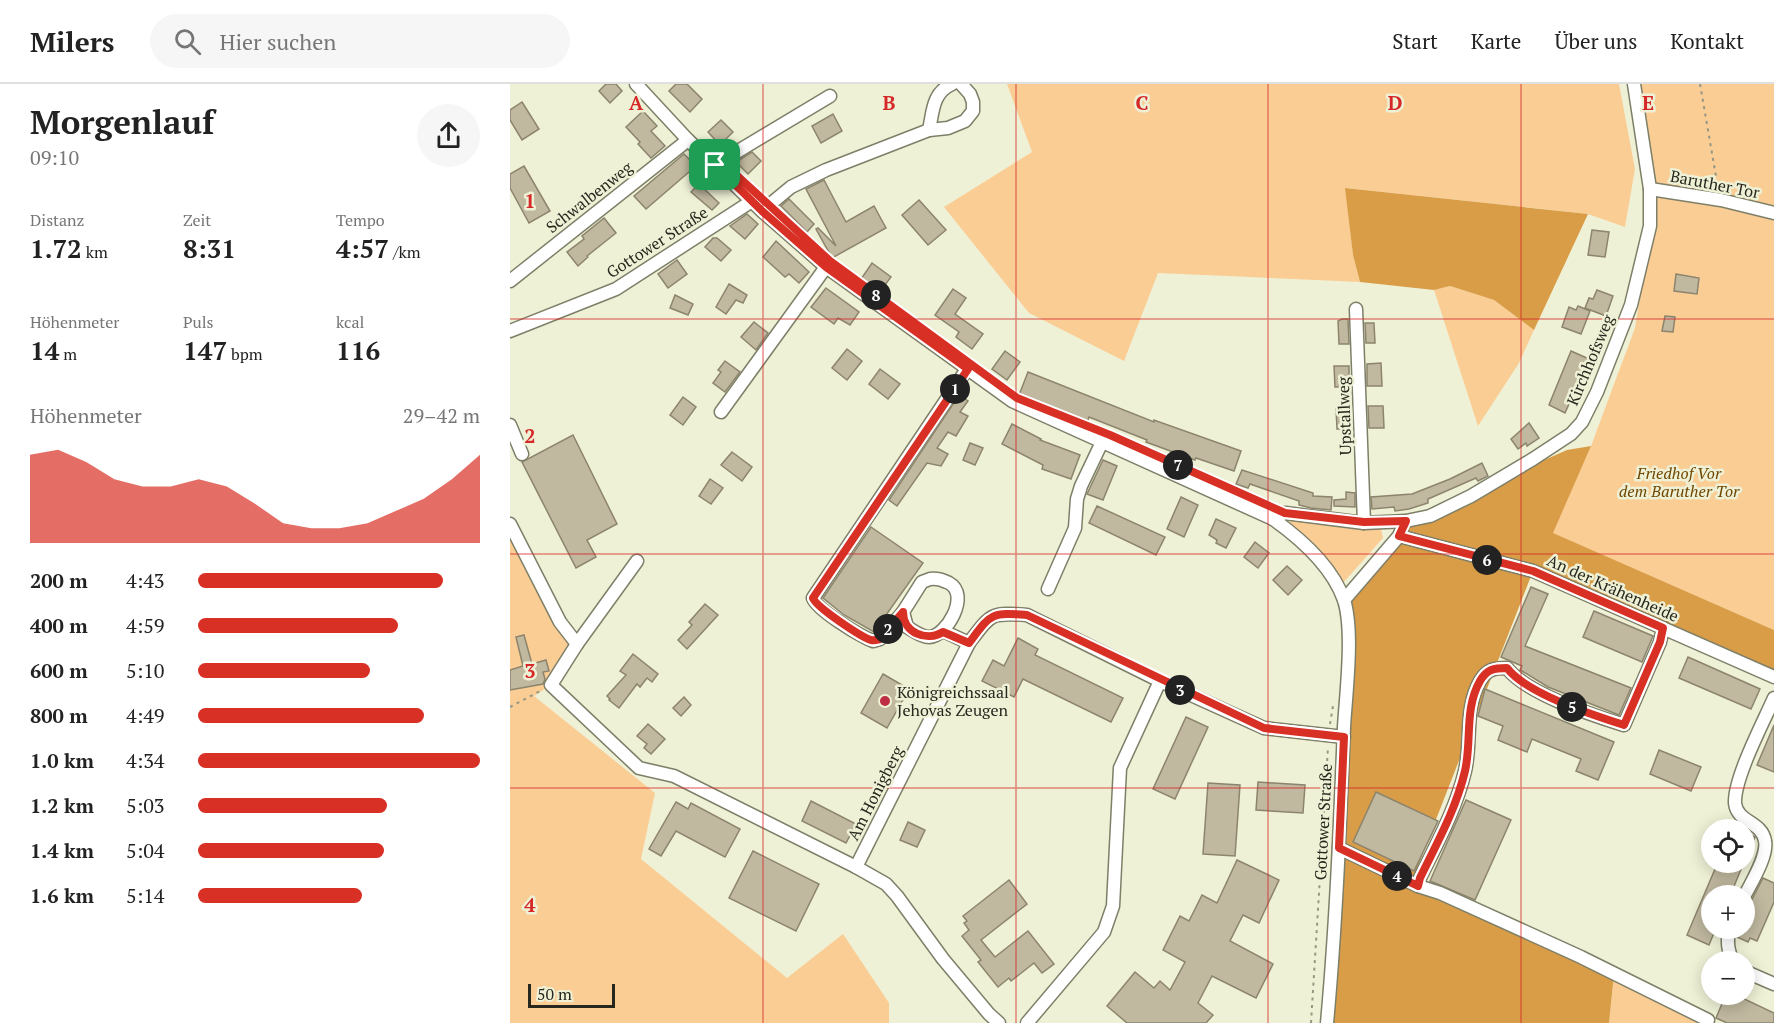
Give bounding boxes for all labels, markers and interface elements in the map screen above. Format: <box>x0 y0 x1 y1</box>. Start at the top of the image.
search box <box>150 14 570 68</box>
text: Milers <box>30 23 114 60</box>
icon: search <box>171 25 204 58</box>
text: Hier suchen <box>219 27 336 56</box>
text: Start <box>1392 27 1438 55</box>
text: Karte <box>1471 27 1521 55</box>
text: Über uns <box>1554 27 1637 55</box>
text: Kontakt <box>1670 27 1744 55</box>
text: A <box>629 89 644 116</box>
text: B <box>883 89 896 116</box>
text: C <box>1135 89 1149 116</box>
text: D <box>1388 89 1402 116</box>
text: E <box>1642 89 1654 116</box>
text: Morgenlauf <box>30 100 214 143</box>
button: share <box>417 104 480 167</box>
pin <box>689 139 740 190</box>
text: 09:10 <box>30 144 79 171</box>
icon: arrive <box>698 148 731 181</box>
street label: Schwalbenweg <box>541 156 637 238</box>
street label: Baruther Tor <box>1668 165 1762 204</box>
text: 1 <box>524 187 536 214</box>
street label: Gottower Straße <box>602 201 712 283</box>
text: Distanz <box>30 209 84 231</box>
text: Zeit <box>183 209 211 231</box>
text: Tempo <box>336 209 385 231</box>
text: 1.72 <box>30 231 82 265</box>
text: 8:31 <box>183 231 236 265</box>
text: 4:57 <box>336 231 389 265</box>
text: km <box>82 241 108 263</box>
text: /km <box>389 241 420 263</box>
pin: 8 <box>861 280 891 310</box>
text: 8 <box>871 284 881 306</box>
text: Höhenmeter <box>30 311 119 333</box>
text: Puls <box>183 311 213 333</box>
text: kcal <box>336 311 364 333</box>
street label: Kirchhofsweg <box>1561 311 1619 409</box>
text: 14 <box>30 333 59 367</box>
text: 147 <box>183 333 227 367</box>
text: 116 <box>336 333 380 367</box>
text: m <box>59 343 77 365</box>
text: bpm <box>227 343 263 365</box>
pin: 1 <box>940 374 970 404</box>
street label: Upstallweg <box>1332 376 1356 456</box>
text: 1 <box>950 378 960 400</box>
text: Höhenmeter <box>30 402 142 429</box>
text: 29–42 m <box>403 402 480 429</box>
text: 2 <box>524 422 536 449</box>
pin: 7 <box>1163 450 1193 480</box>
text: 7 <box>1173 454 1183 476</box>
park label: Friedhof Vor dem Baruther Tor <box>1619 462 1740 502</box>
pin: 6 <box>1472 545 1502 575</box>
text: 6 <box>1482 549 1492 571</box>
street label: An der Krähenheide <box>1544 549 1682 627</box>
text: 200 m <box>30 567 88 594</box>
text: 4:43 <box>126 567 165 594</box>
text: 400 m <box>30 612 88 639</box>
text: 4:59 <box>126 612 165 639</box>
pin: 2 <box>873 614 903 644</box>
text: 2 <box>883 618 893 640</box>
text: 600 m <box>30 657 88 684</box>
text: 5:10 <box>126 657 165 684</box>
text: 3 <box>524 657 536 684</box>
pin: 3 <box>1165 675 1195 705</box>
text: 3 <box>1175 679 1185 701</box>
place label: Königreichssaal Jehovas Zeugen <box>897 681 1009 721</box>
pin: 5 <box>1557 692 1587 722</box>
marker: Königreichssaal Jehovas Zeugen <box>878 694 892 708</box>
text: 5 <box>1567 696 1577 718</box>
text: 800 m <box>30 702 88 729</box>
text: 4:49 <box>126 702 165 729</box>
street label: Am Honigberg <box>842 742 908 844</box>
text: 1.0 km <box>30 747 94 774</box>
text: 4:34 <box>126 747 165 774</box>
street label: Gottower Straße <box>1309 763 1337 881</box>
text: 1.2 km <box>30 792 94 819</box>
text: 5:03 <box>126 792 165 819</box>
map controls <box>1701 819 1755 1005</box>
button: locate <box>1701 819 1755 873</box>
text: 1.4 km <box>30 837 94 864</box>
text: 5:04 <box>126 837 165 864</box>
pin: 4 <box>1382 861 1412 891</box>
text: 4 <box>1392 865 1402 887</box>
text: 1.6 km <box>30 882 94 909</box>
text: 5:14 <box>126 882 165 909</box>
button: + <box>1701 885 1755 939</box>
text: 4 <box>524 891 536 918</box>
button: − <box>1701 951 1755 1005</box>
scale bar <box>528 981 615 1008</box>
text: 50 m <box>537 983 572 1005</box>

